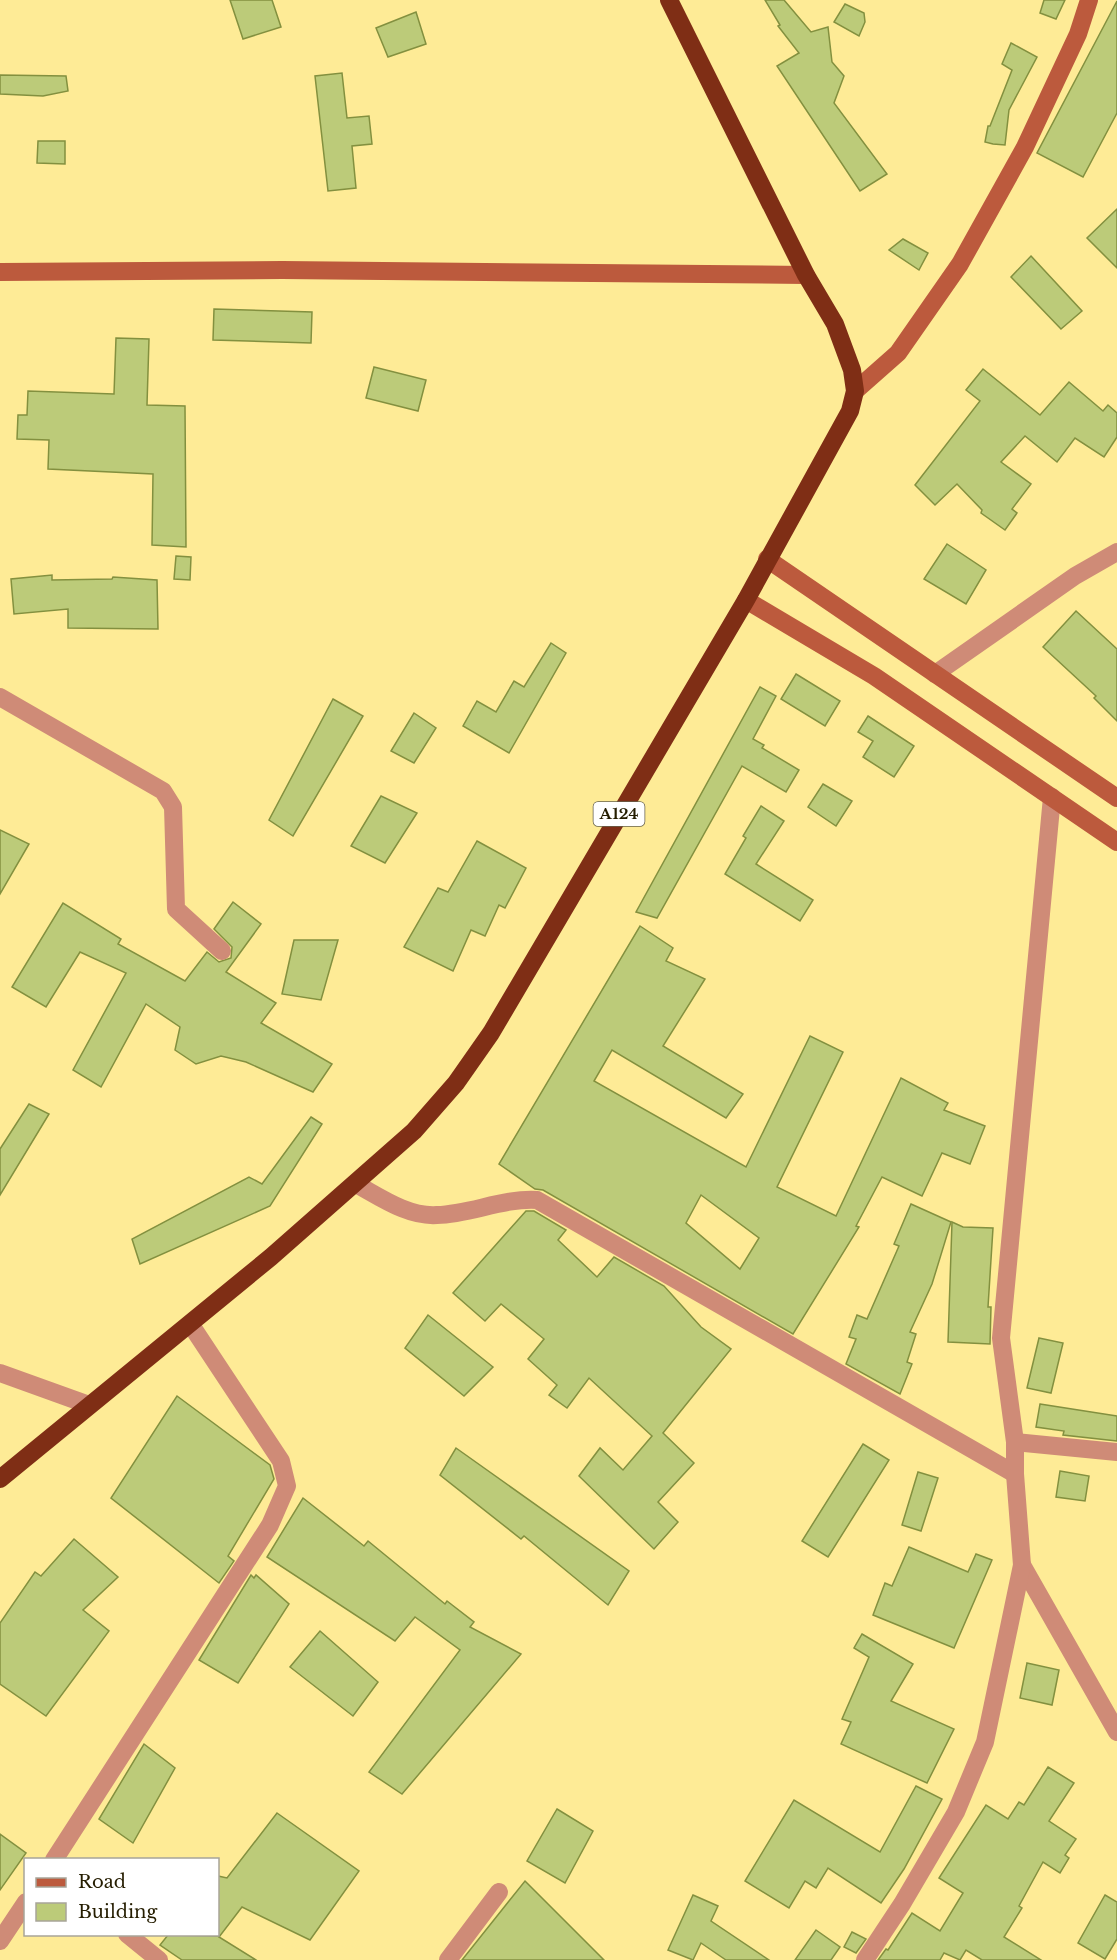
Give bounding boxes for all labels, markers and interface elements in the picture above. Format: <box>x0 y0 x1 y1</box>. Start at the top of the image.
road number: A124 <box>594 802 644 826</box>
legend <box>24 1858 219 1936</box>
text: Road <box>78 1871 126 1893</box>
text: Building <box>78 1901 157 1923</box>

